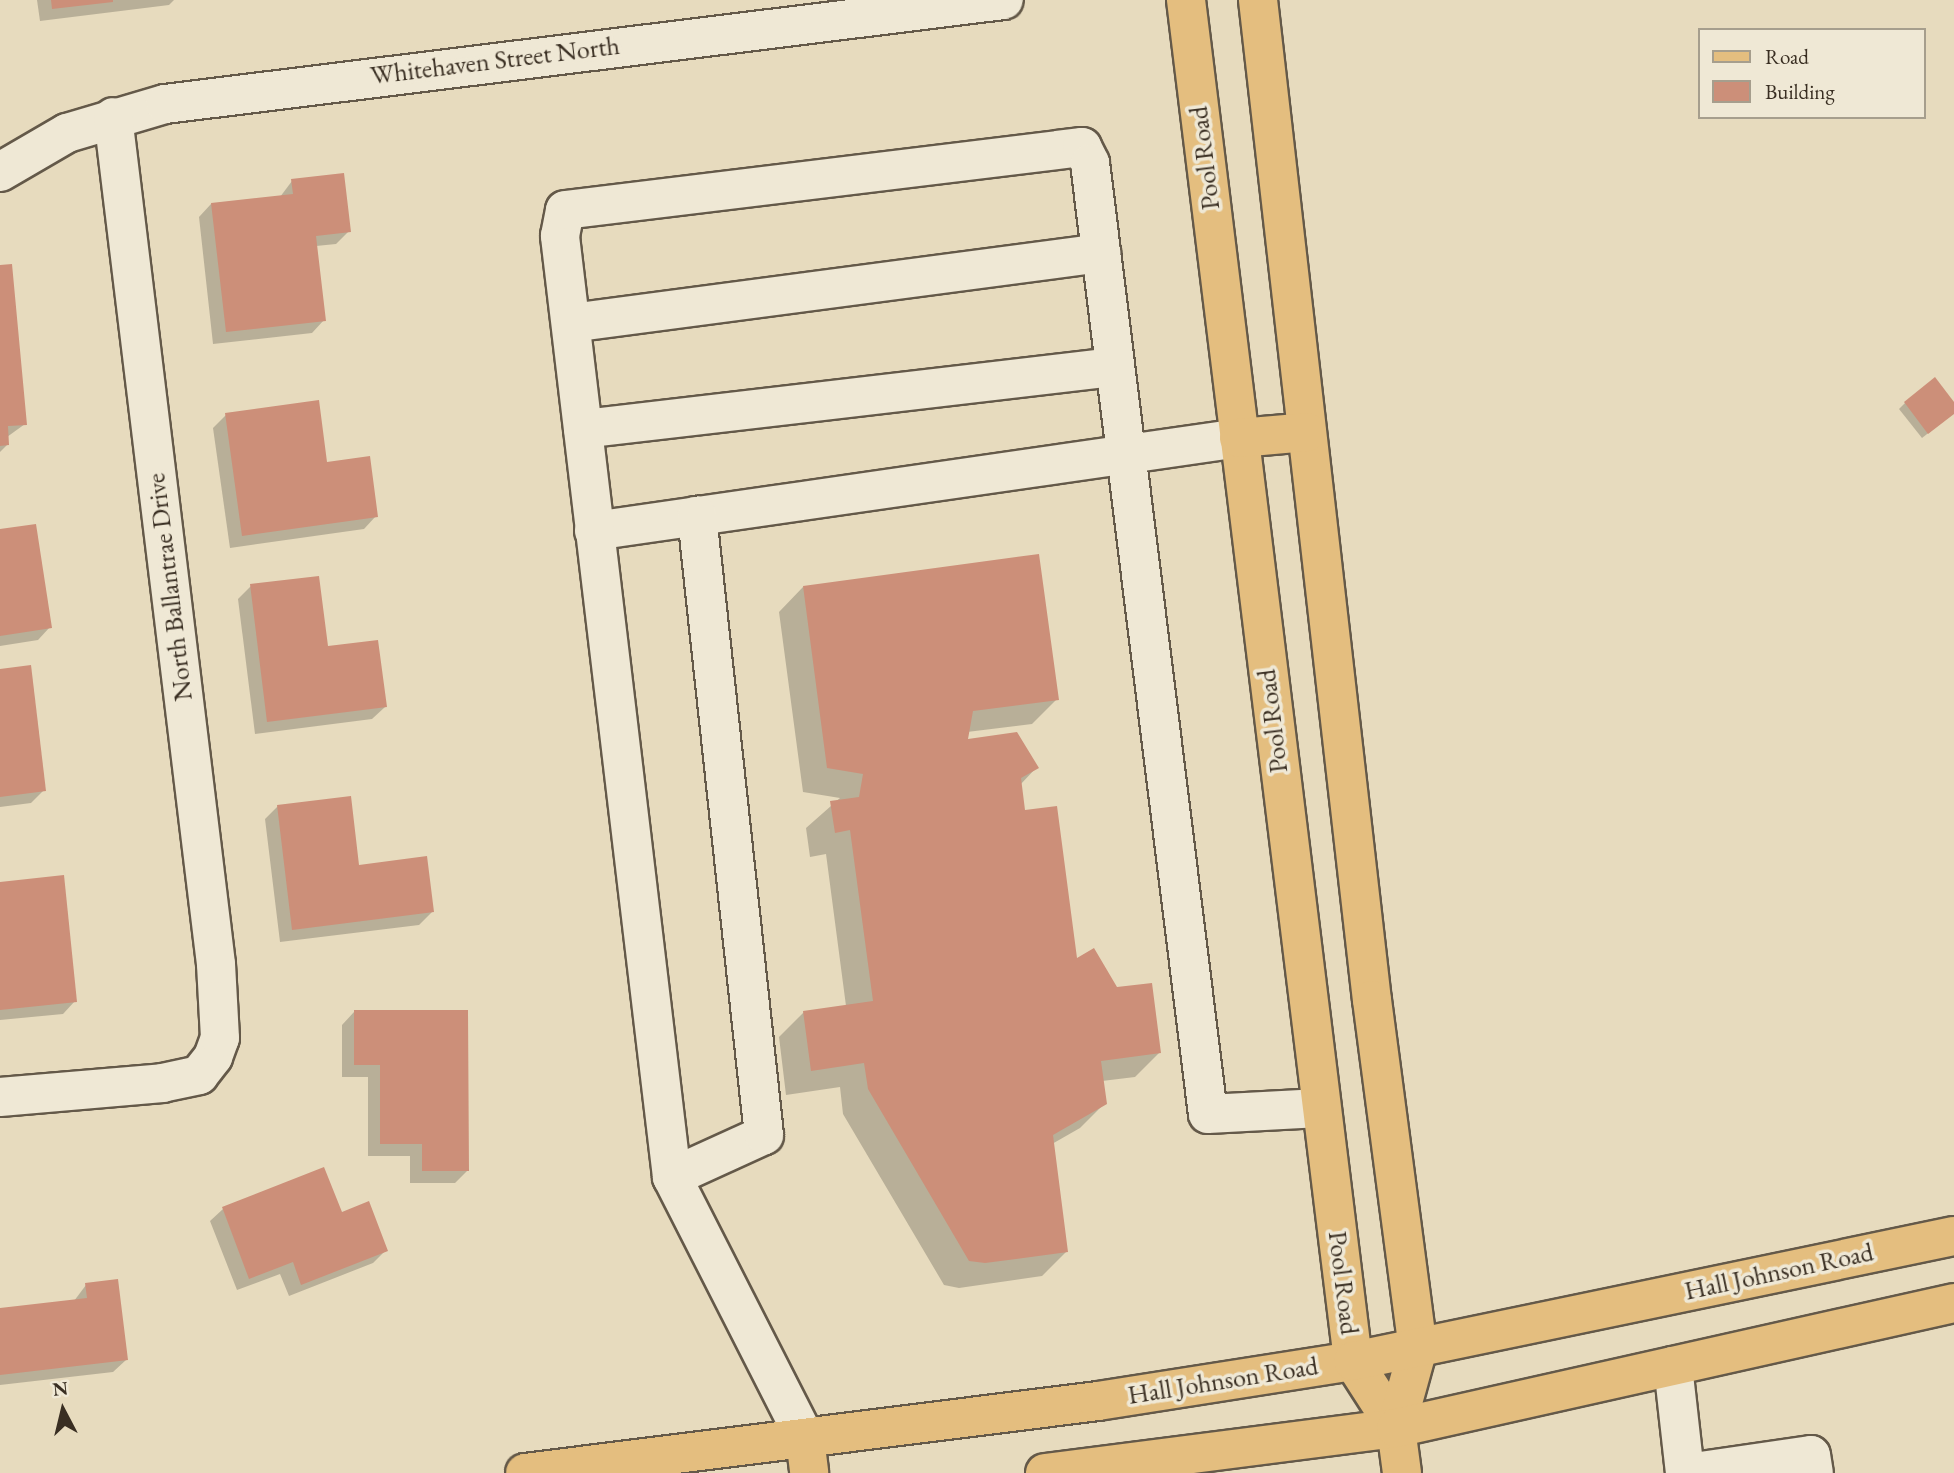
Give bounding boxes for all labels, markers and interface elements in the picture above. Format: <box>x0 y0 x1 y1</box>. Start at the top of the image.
legend <box>1699 28 1926 119</box>
street label: Whitehaven Street North <box>369 30 621 92</box>
text: Road <box>1765 43 1809 70</box>
text: Building <box>1765 78 1835 105</box>
street label: Pool Road <box>1183 104 1227 212</box>
street label: North Ballantrae Drive <box>141 471 199 703</box>
street label: Pool Road <box>1251 667 1295 775</box>
street label: Pool Road <box>1321 1229 1365 1337</box>
street label: Hall Johnson Road <box>1682 1237 1876 1307</box>
street label: Hall Johnson Road <box>1126 1351 1320 1411</box>
north arrow <box>28 1375 98 1445</box>
text: N <box>51 1375 70 1402</box>

